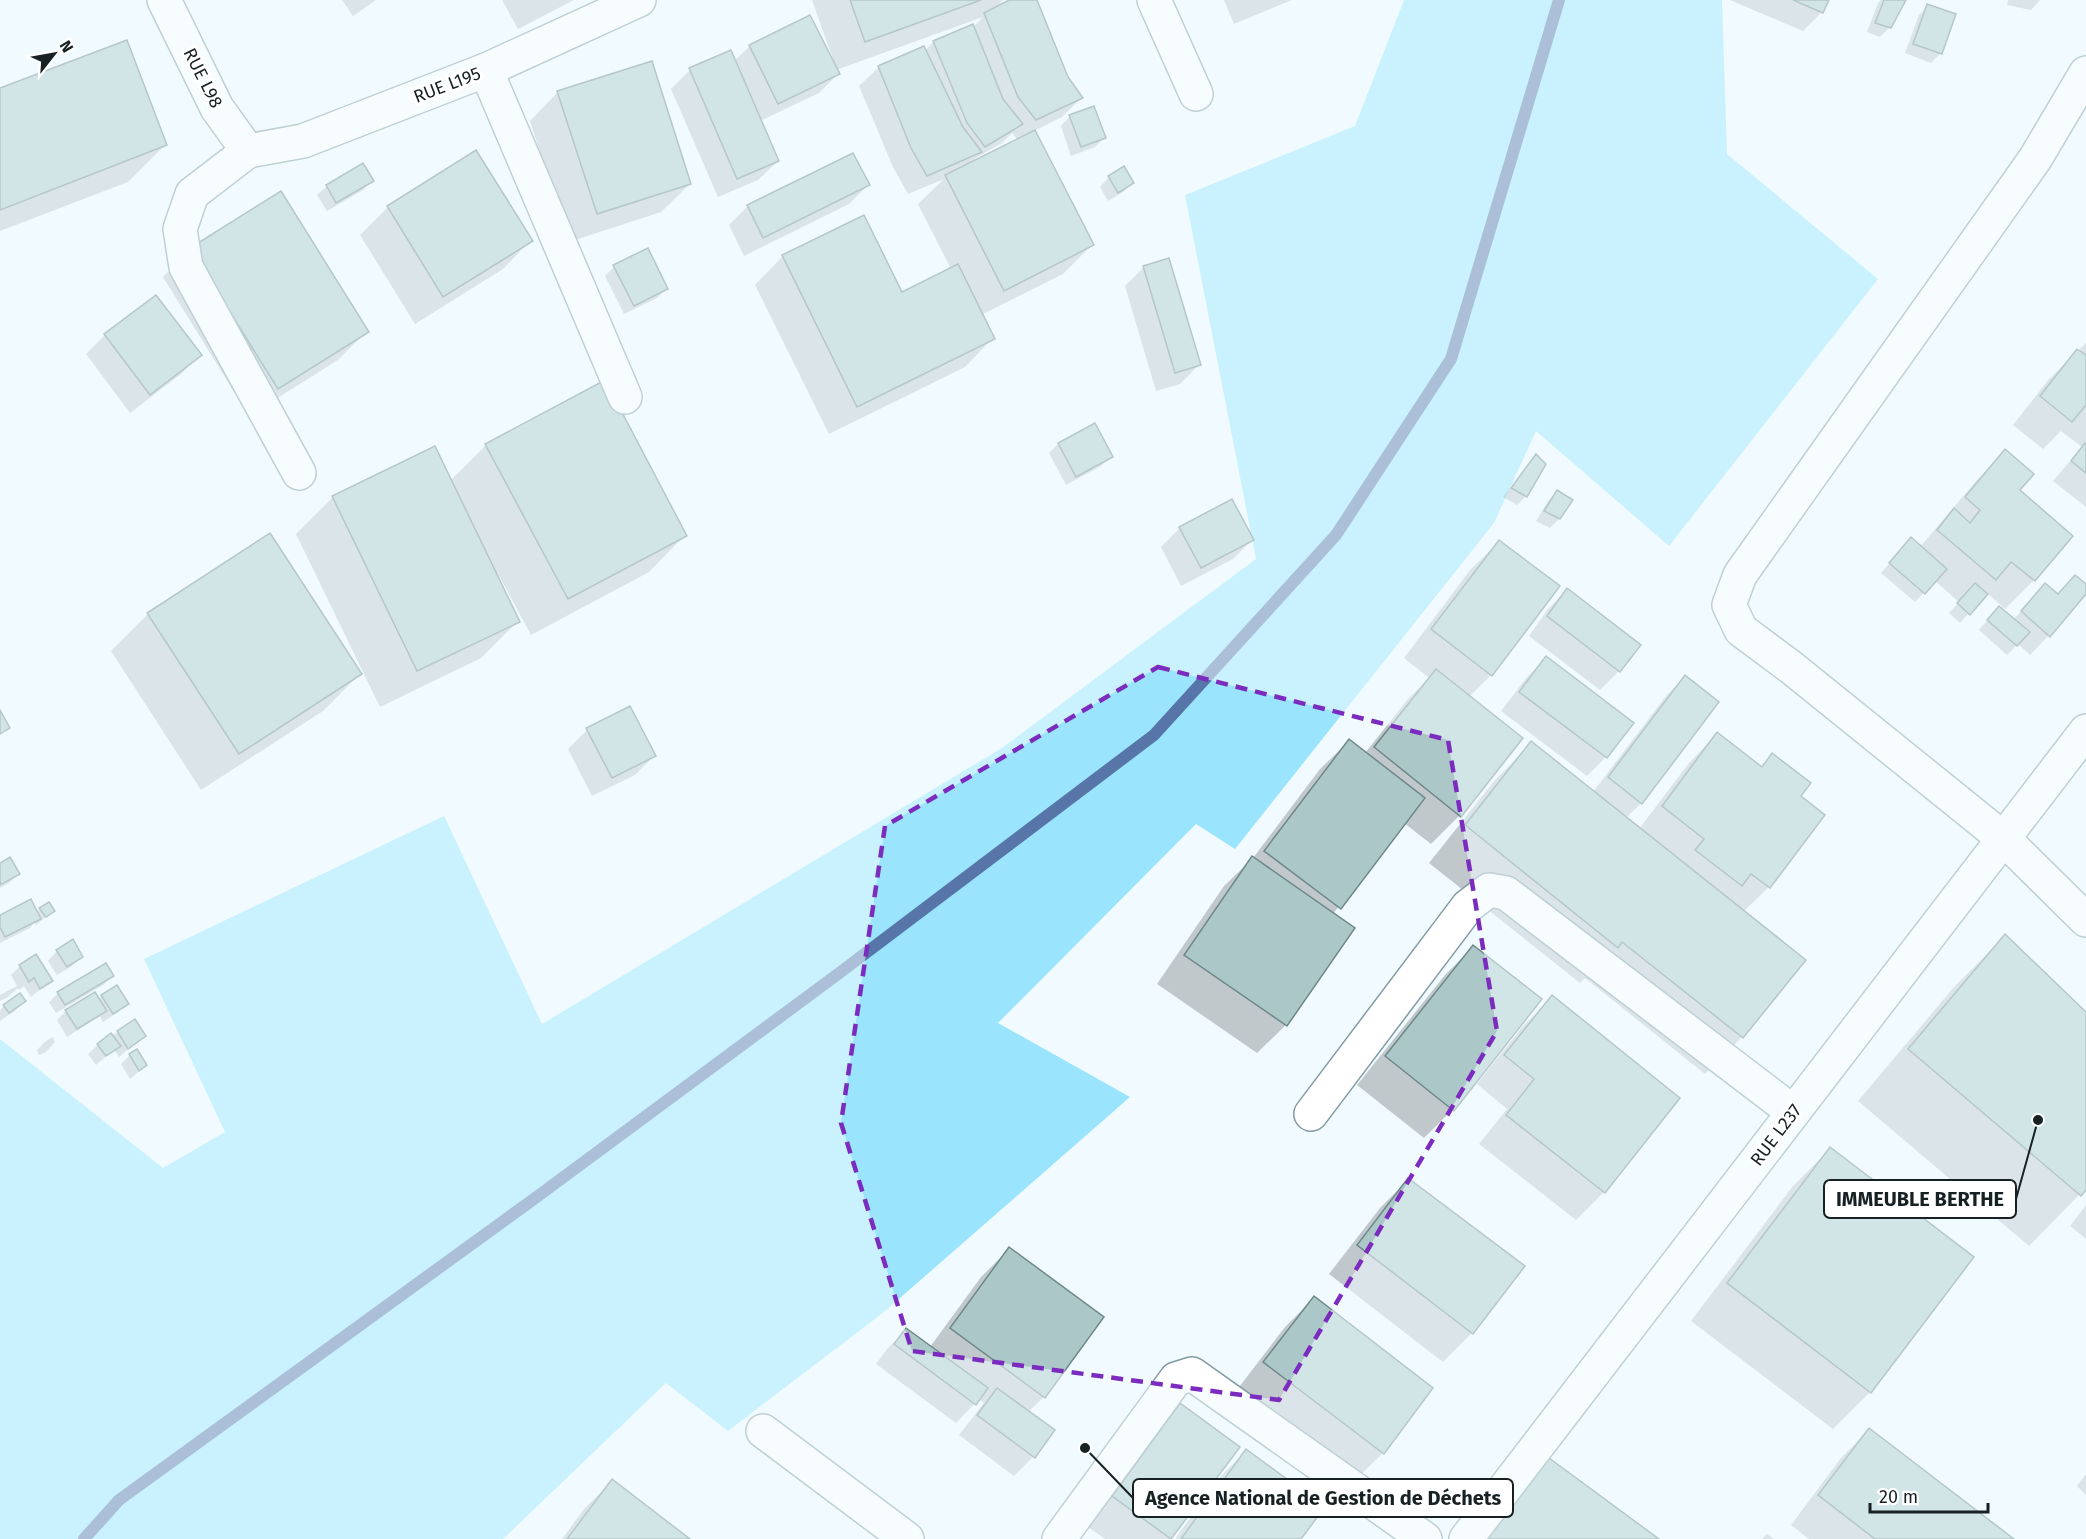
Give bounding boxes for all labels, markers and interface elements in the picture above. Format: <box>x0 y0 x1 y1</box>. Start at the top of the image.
north arrow <box>24 24 84 84</box>
text: N <box>56 37 77 56</box>
street label: RUE L98 <box>179 44 227 112</box>
street label: RUE L195 <box>410 62 484 108</box>
street label: RUE L237 <box>1746 1100 1806 1170</box>
callout: IMMEUBLE BERTHE <box>1824 1180 2016 1218</box>
text: IMMEUBLE BERTHE <box>1836 1187 2004 1211</box>
scale bar <box>1870 1476 1988 1514</box>
callout: Agence National de Gestion de Déchets <box>1133 1479 1513 1517</box>
text: Agence National de Gestion de Déchets <box>1144 1486 1501 1510</box>
text: 20 m <box>1879 1486 1918 1508</box>

